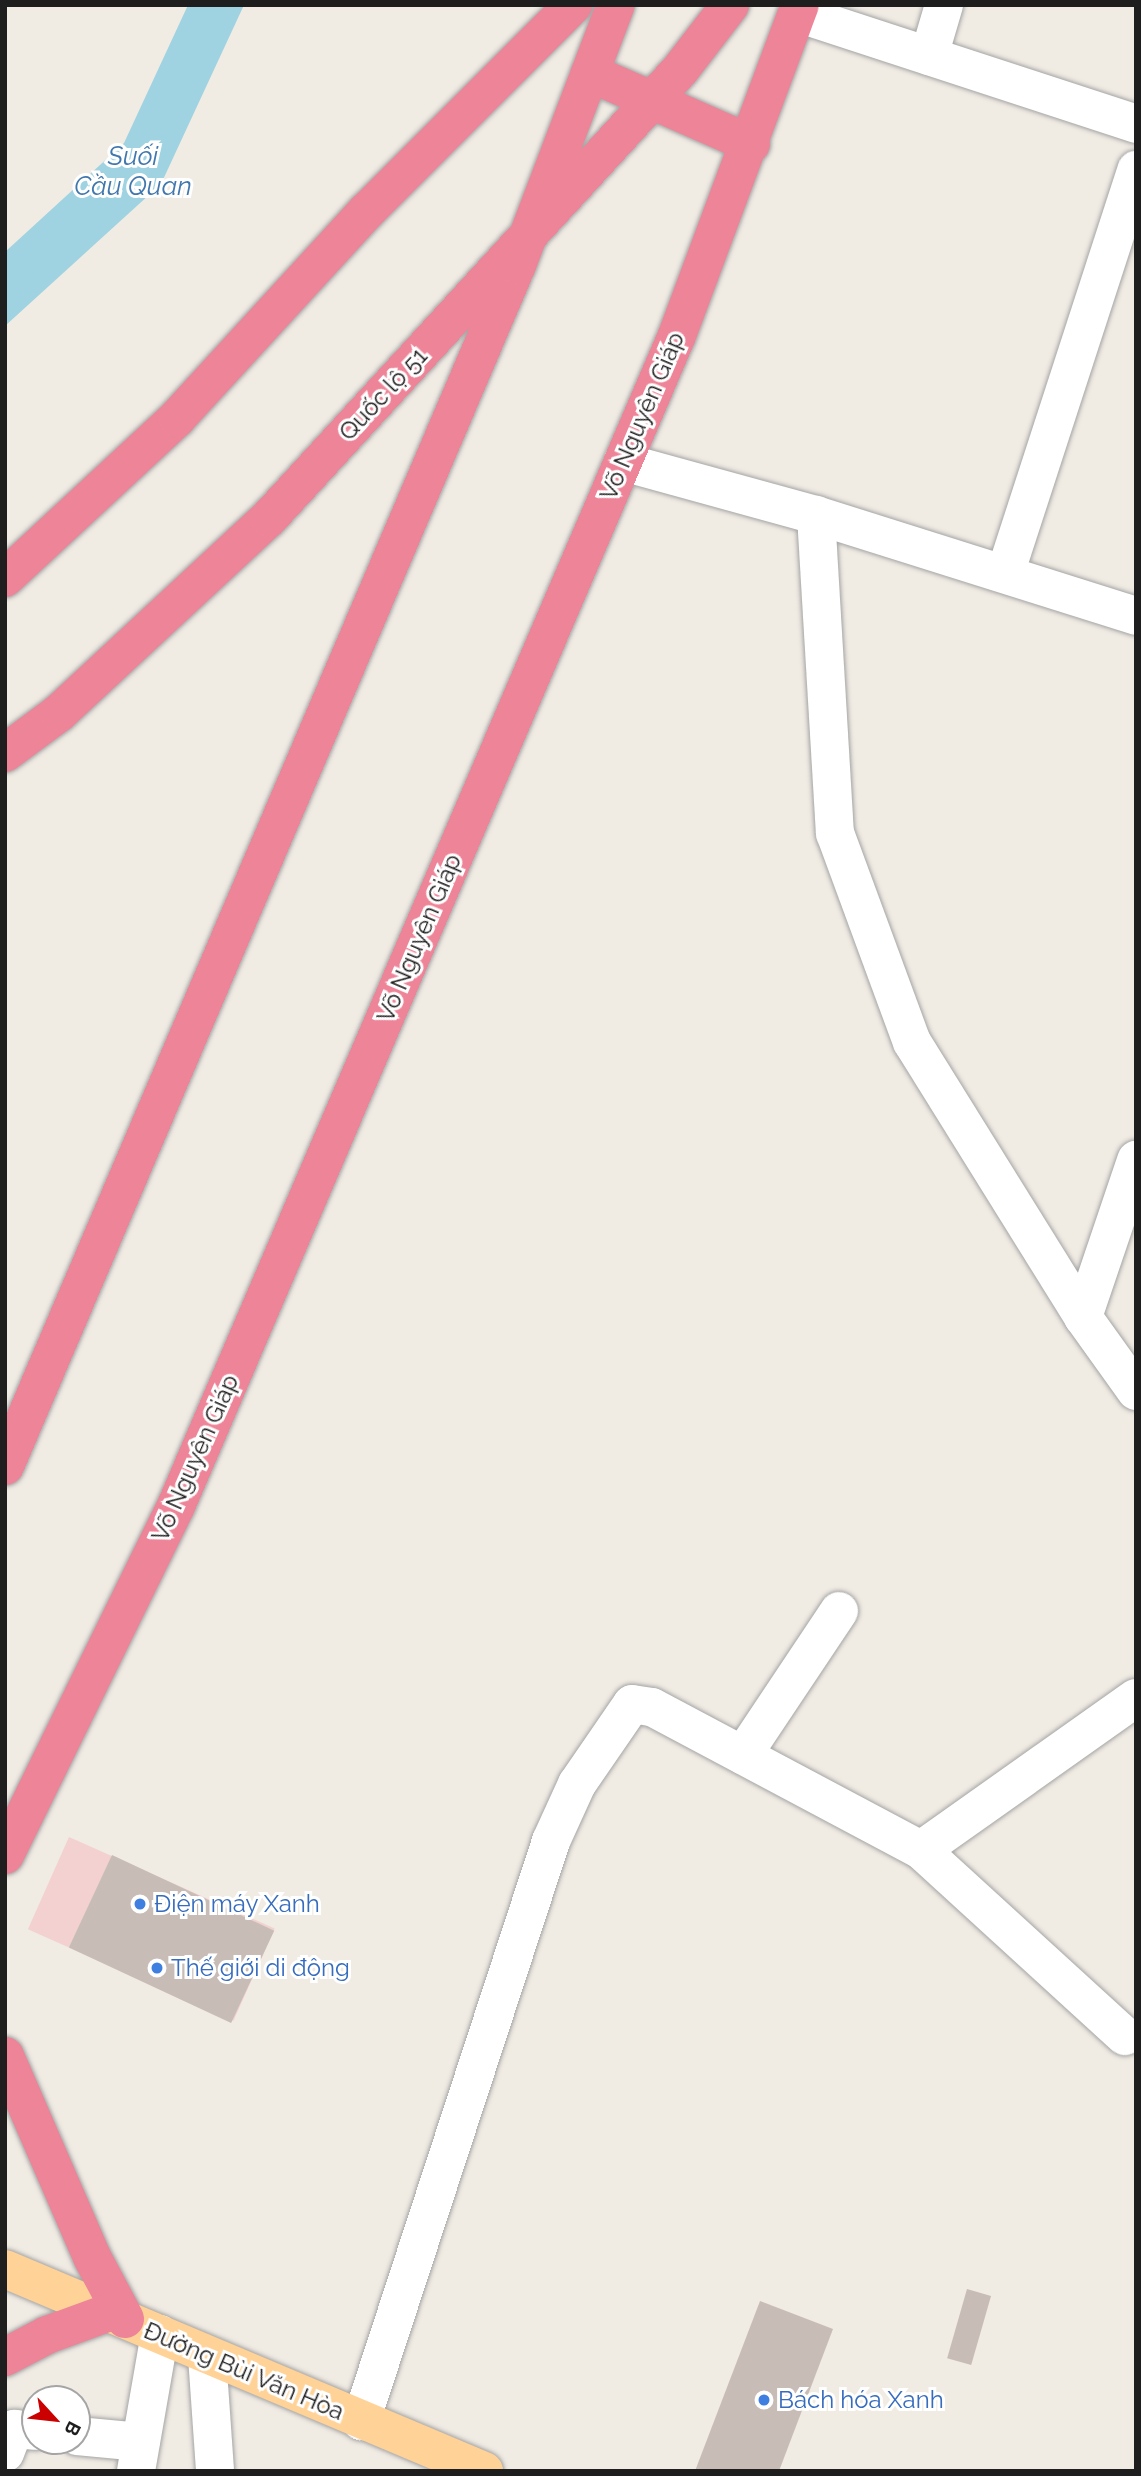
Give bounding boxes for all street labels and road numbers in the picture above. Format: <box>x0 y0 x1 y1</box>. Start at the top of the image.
street label: Võ Nguyên Giáp <box>594 328 690 504</box>
street label: Quốc lộ 51 <box>333 342 433 446</box>
street label: Võ Nguyên Giáp <box>371 850 467 1026</box>
street label: Võ Nguyên Giáp <box>145 1370 245 1546</box>
street label: Đường Bùi Văn Hòa <box>139 2316 349 2426</box>

